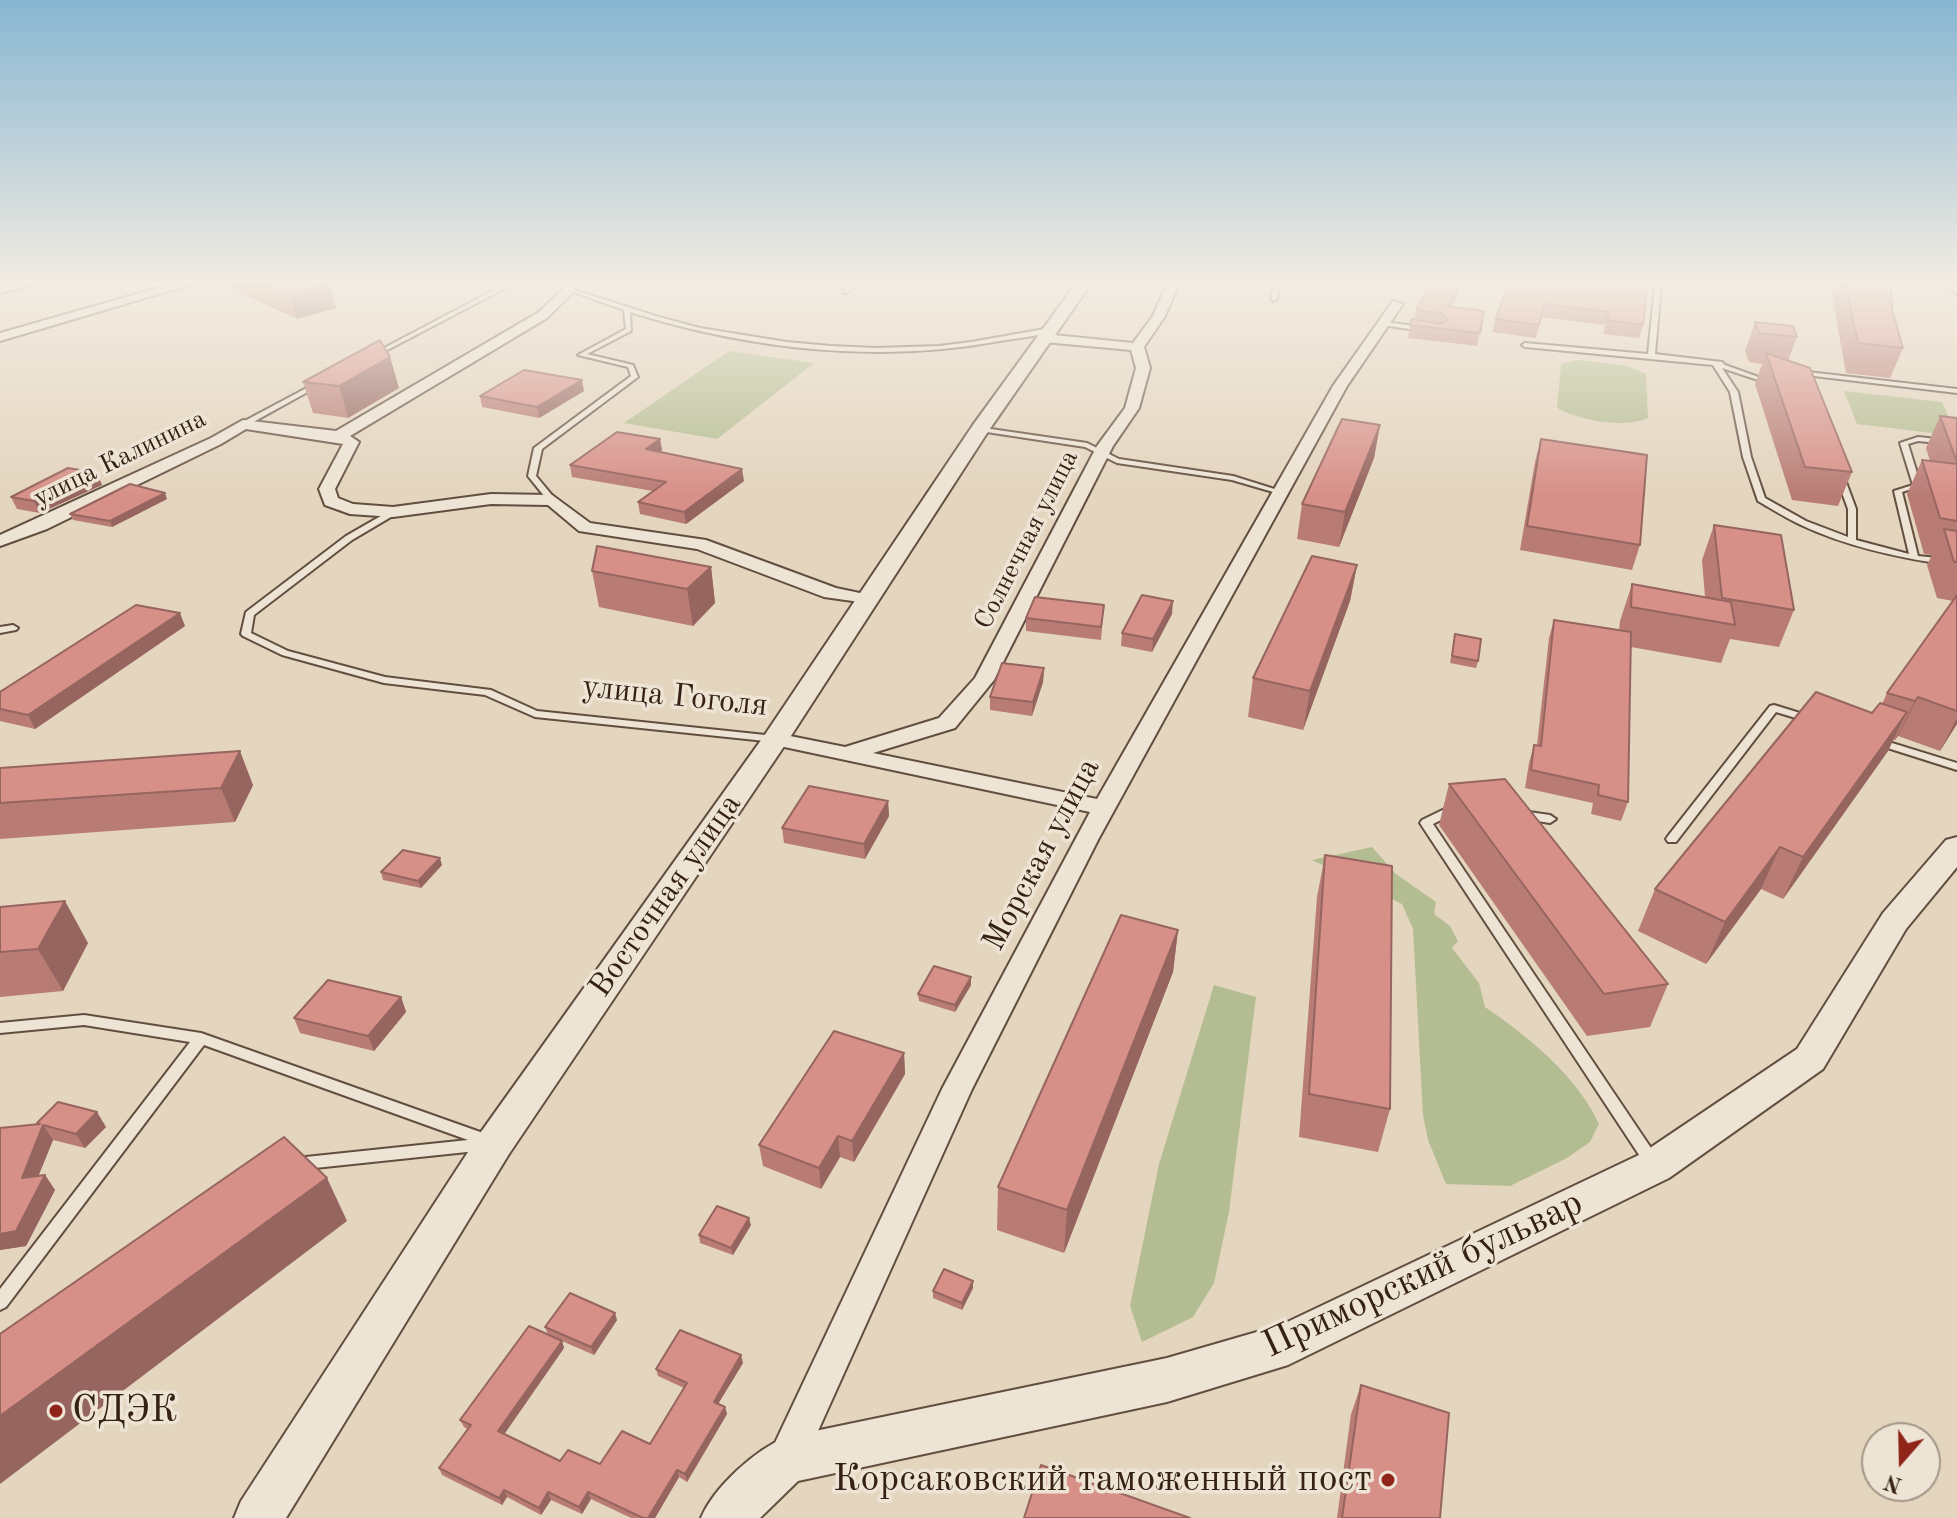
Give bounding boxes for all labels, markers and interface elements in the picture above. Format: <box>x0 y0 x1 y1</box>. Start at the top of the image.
street label: улица Калинина <box>29 404 211 514</box>
street label: Солнечная улица <box>968 445 1086 635</box>
street label: улица Гоголя <box>580 668 770 726</box>
street label: Морская улица <box>975 752 1109 958</box>
street label: Восточная улица <box>582 787 750 1005</box>
street label: Приморский бульвар <box>1256 1181 1590 1369</box>
place label: СДЭК <box>72 1388 178 1434</box>
marker: СДЭК <box>47 1402 65 1420</box>
north arrow <box>1861 1422 1941 1502</box>
place label: Корсаковский таможенный пост <box>833 1457 1372 1503</box>
text: N <box>1882 1469 1905 1496</box>
marker: Корсаковский таможенный пост <box>1379 1471 1397 1489</box>

